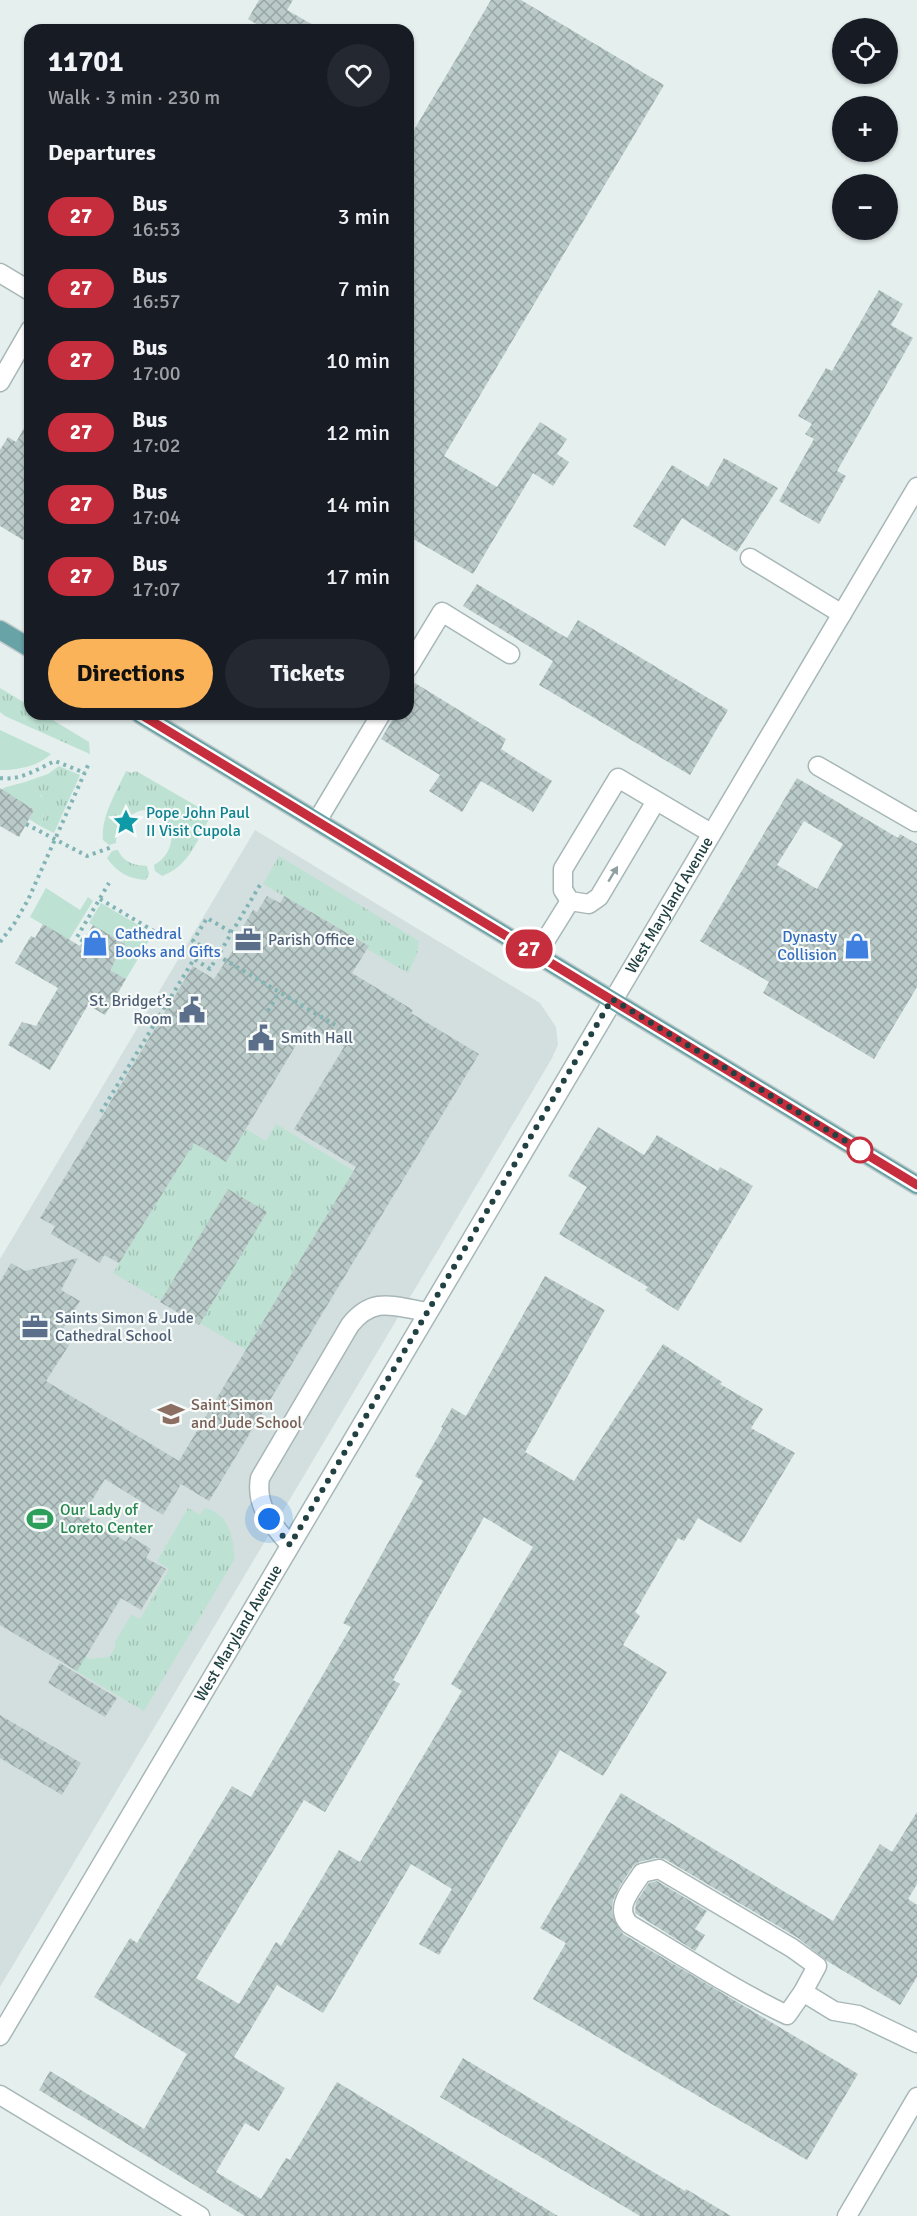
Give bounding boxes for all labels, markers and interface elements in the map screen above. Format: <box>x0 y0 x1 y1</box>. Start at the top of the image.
map controls <box>832 18 898 240</box>
button: locate <box>832 18 898 84</box>
button: heart <box>327 44 390 107</box>
text: 11701 <box>48 45 124 79</box>
text: Walk · 3 min · 230 m <box>48 85 220 110</box>
button: + <box>832 96 898 162</box>
text: Departures <box>48 139 156 166</box>
button: − <box>832 174 898 240</box>
text: Bus <box>132 190 167 217</box>
text: 27 <box>70 203 92 229</box>
text: 3 min <box>338 203 390 230</box>
text: 16:53 <box>132 217 181 242</box>
text: Bus <box>132 262 167 289</box>
text: 27 <box>70 275 92 301</box>
text: 7 min <box>338 275 390 302</box>
text: 16:57 <box>132 289 181 314</box>
text: Bus <box>132 334 167 361</box>
text: 27 <box>70 347 92 373</box>
text: 10 min <box>326 347 390 374</box>
text: 17:00 <box>132 361 181 386</box>
text: Bus <box>132 406 167 433</box>
text: 27 <box>70 419 92 445</box>
text: 12 min <box>326 419 390 446</box>
text: 17:02 <box>132 433 181 458</box>
text: Bus <box>132 478 167 505</box>
text: 27 <box>70 491 92 517</box>
text: 14 min <box>326 491 390 518</box>
text: 17:04 <box>132 505 181 530</box>
text: Bus <box>132 550 167 577</box>
text: 27 <box>70 563 92 589</box>
text: 17 min <box>326 563 390 590</box>
text: 17:07 <box>132 577 181 602</box>
button: Directions <box>48 639 213 708</box>
button: Tickets <box>225 639 390 708</box>
place label: Pope John Paul II Visit Cupola <box>146 803 250 841</box>
place icon: Pope John Paul II Visit Cupola <box>111 807 141 837</box>
street label: West Maryland Avenue <box>621 833 718 977</box>
one-way arrow <box>608 866 619 882</box>
place label: Cathedral Books and Gifts <box>115 924 221 962</box>
office icon: Parish Office <box>233 925 263 955</box>
place label: Dynasty Collision <box>777 927 838 965</box>
shop icon: Cathedral Books and Gifts <box>80 928 110 958</box>
place label: Parish Office <box>268 930 355 950</box>
line badge: 27 <box>502 930 556 968</box>
shop icon: Dynasty Collision <box>842 931 872 961</box>
text: 27 <box>518 936 540 962</box>
place label: St. Bridget’s Room <box>89 991 172 1029</box>
public building icon: St. Bridget’s Room <box>177 995 207 1025</box>
public building icon: Smith Hall <box>246 1023 276 1053</box>
place label: Smith Hall <box>281 1028 353 1048</box>
unlabelled marker <box>847 1137 873 1163</box>
place label: Saints Simon & Jude Cathedral School <box>55 1308 194 1346</box>
office icon: Saints Simon & Jude Cathedral School <box>20 1312 50 1342</box>
place label: Saint Simon and Jude School <box>191 1395 303 1433</box>
school or university icon: Saint Simon and Jude School <box>156 1399 186 1429</box>
place label: Our Lady of Loreto Center <box>60 1500 153 1538</box>
sports icon: Our Lady of Loreto Center <box>25 1504 55 1534</box>
your location <box>254 1504 284 1534</box>
street label: West Maryland Avenue <box>190 1561 287 1705</box>

